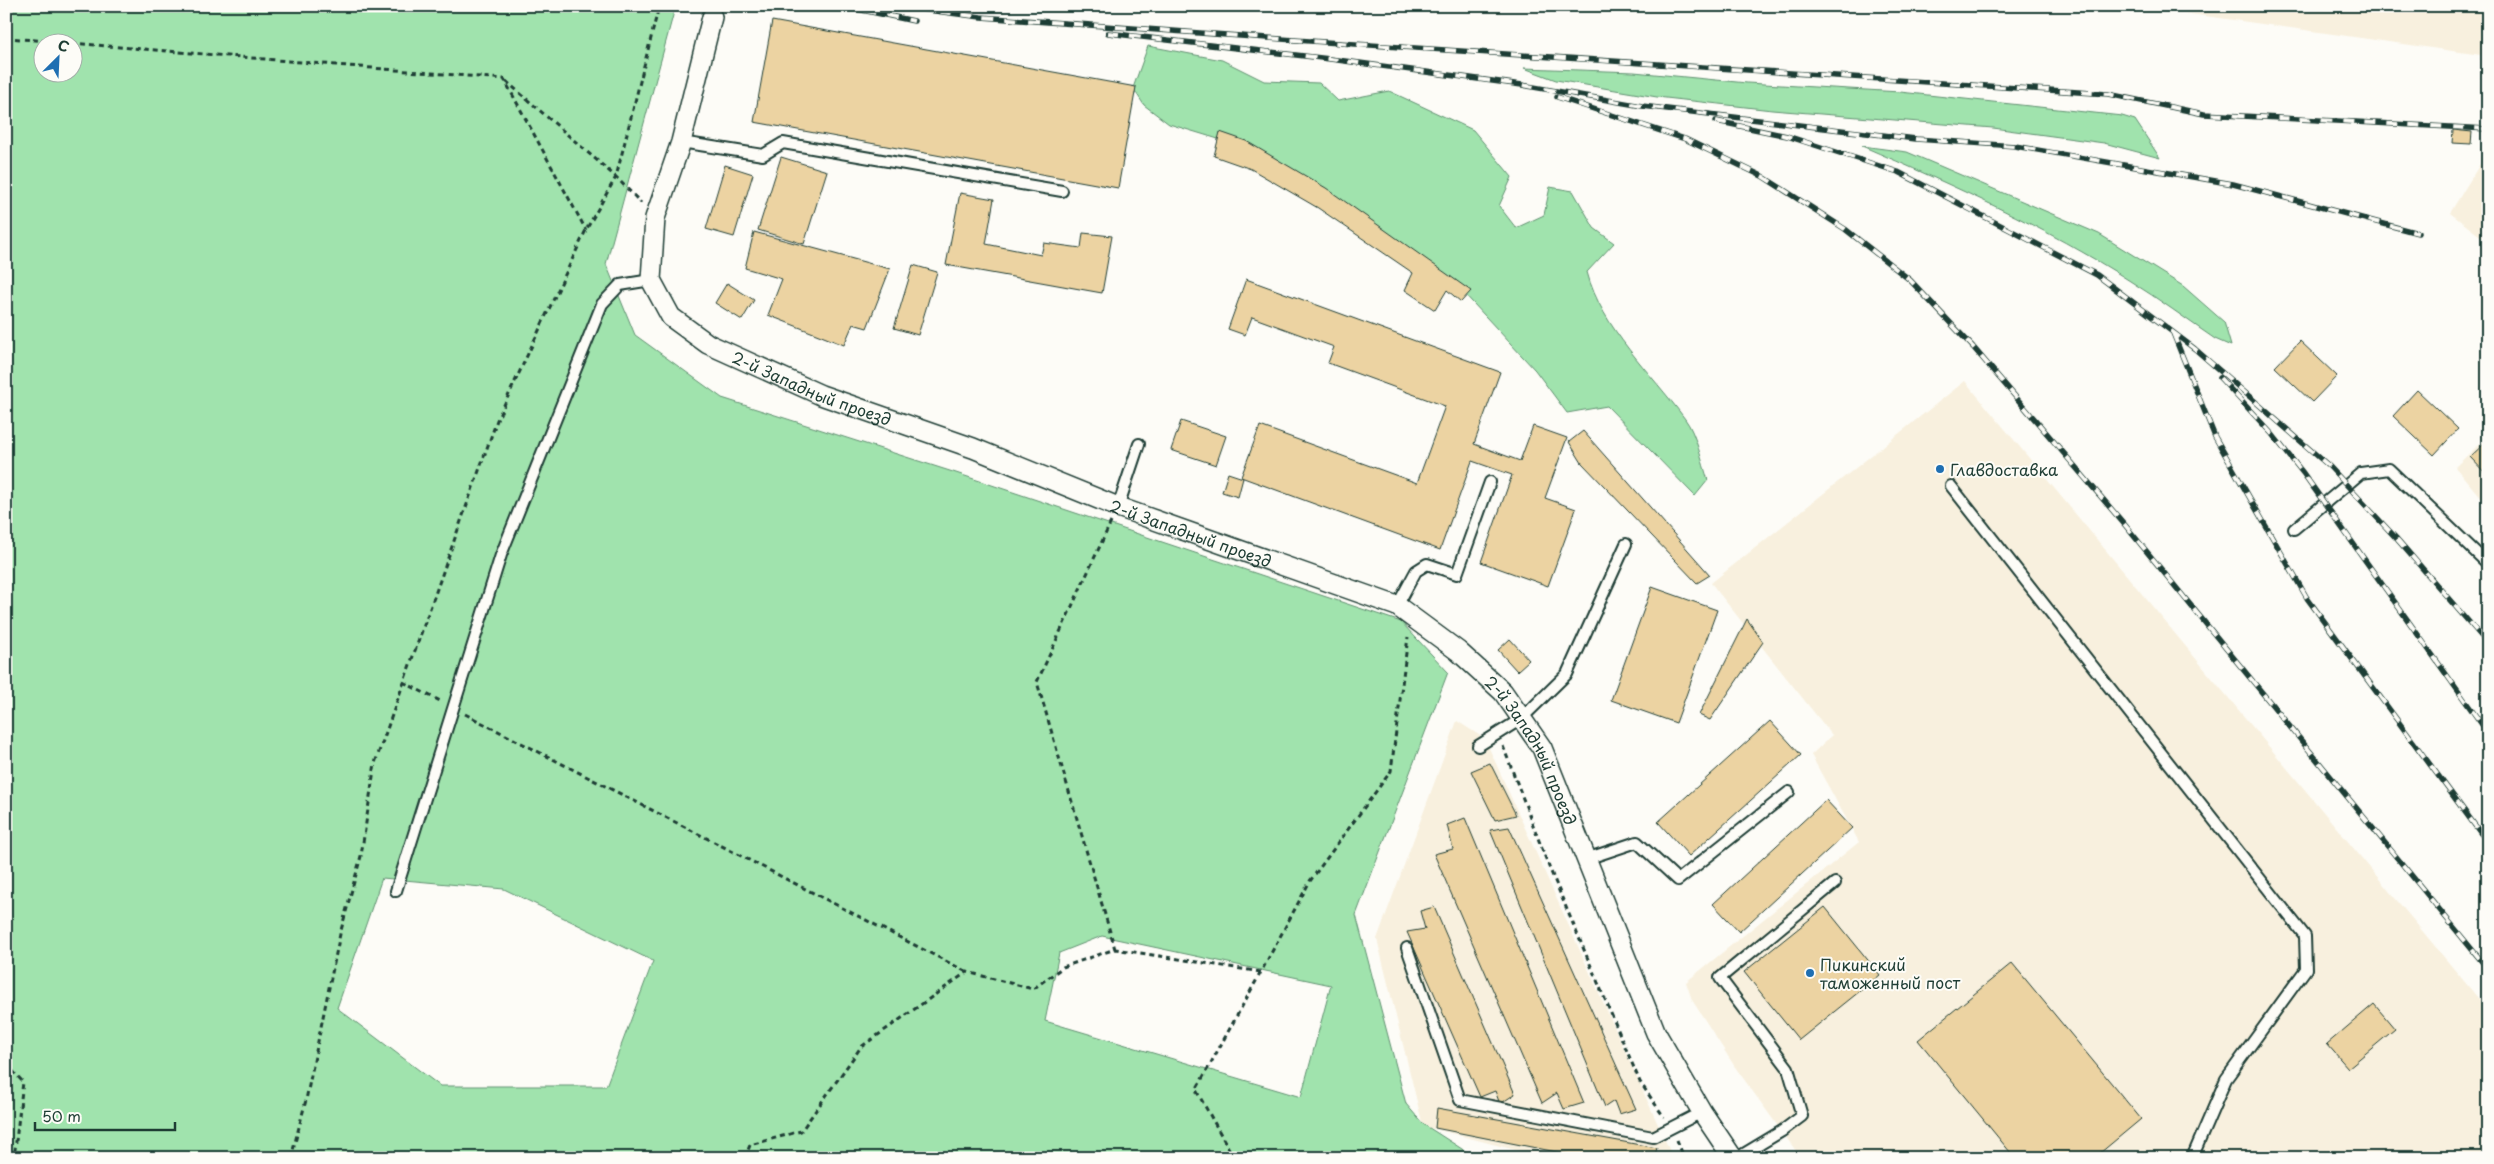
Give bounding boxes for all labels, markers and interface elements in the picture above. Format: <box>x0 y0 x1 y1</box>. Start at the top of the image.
north arrow <box>32 32 82 82</box>
text: С <box>54 34 73 57</box>
street label: 2-й Западный проезд <box>728 344 895 431</box>
place label: Главдоставка <box>1950 457 2058 481</box>
marker: Главдоставка <box>1934 463 1946 475</box>
street label: 2-й Западный проезд <box>1106 493 1275 573</box>
street label: 2-й Западный проезд <box>1480 669 1583 828</box>
place label: Пикинский таможенный пост <box>1820 952 1961 994</box>
marker: Пикинский таможенный пост <box>1804 967 1816 979</box>
scale bar <box>35 1099 175 1131</box>
text: 50 m <box>42 1104 81 1127</box>

